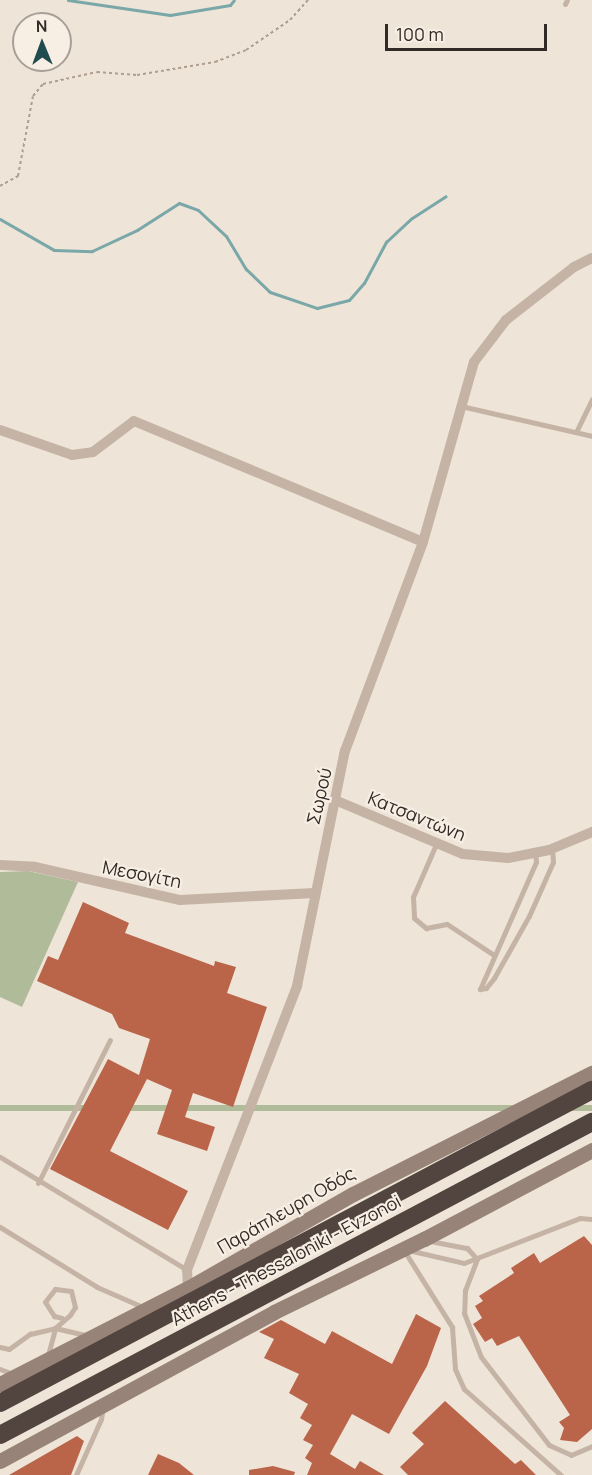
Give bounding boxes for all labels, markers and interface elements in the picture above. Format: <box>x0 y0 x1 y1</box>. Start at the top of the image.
north arrow <box>12 12 72 72</box>
scale bar <box>388 12 550 50</box>
text: N <box>36 15 48 37</box>
text: 100 m <box>396 22 444 46</box>
street label: Σωρού <box>302 766 336 826</box>
street label: Κατσαντώνη <box>365 787 469 845</box>
street label: Μεσογίτη <box>101 856 183 892</box>
street label: Παράπλευρη Οδός <box>213 1162 359 1258</box>
street label: Athens - Thessaloniki - Evzonoi <box>168 1190 404 1330</box>

